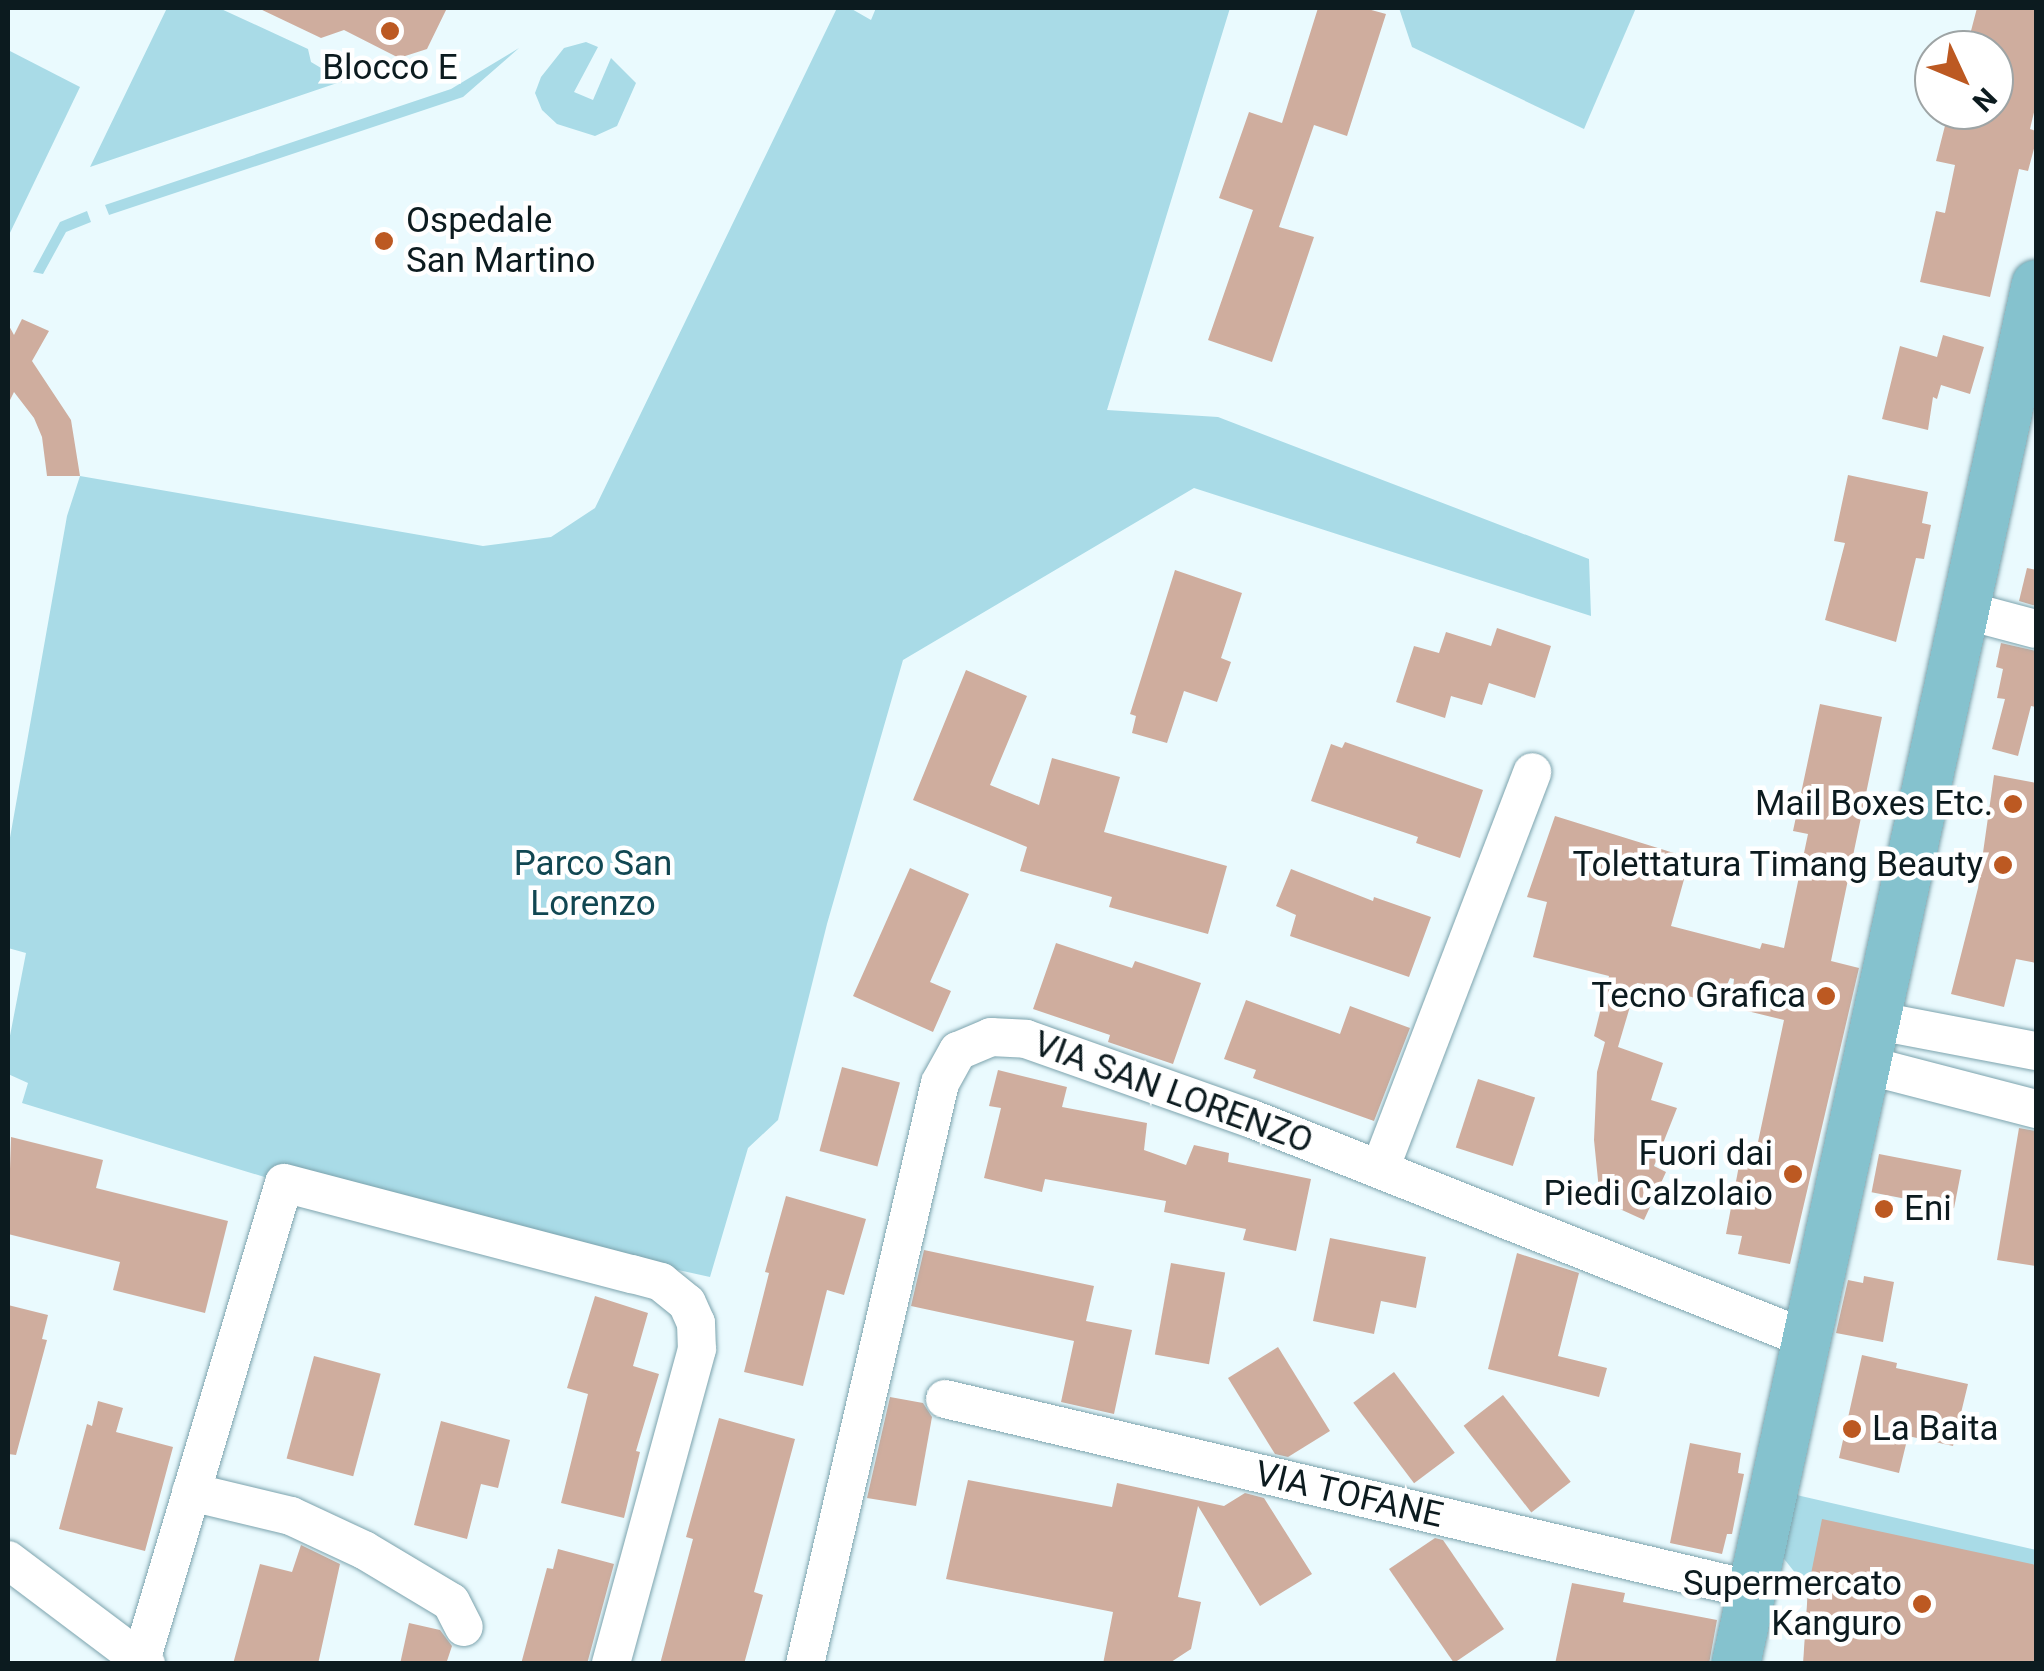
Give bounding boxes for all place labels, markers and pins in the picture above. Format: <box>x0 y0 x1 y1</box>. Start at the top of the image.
marker: Blocco E <box>379 20 401 42</box>
place label: Blocco E <box>322 47 458 89</box>
place label: Ospedale San Martino <box>406 200 595 282</box>
marker: Ospedale San Martino <box>371 228 397 254</box>
place label: Mail Boxes Etc. <box>1755 783 1993 825</box>
marker: Mail Boxes Etc. <box>2002 793 2024 815</box>
place label: Tolettatura Timang Beauty <box>1572 844 1983 886</box>
marker: Tolettatura Timang Beauty <box>1992 854 2014 876</box>
place label: Tecno Grafica <box>1591 975 1806 1017</box>
marker: Tecno Grafica <box>1815 985 1837 1007</box>
place label: Fuori dai Piedi Calzolaio <box>1544 1133 1773 1215</box>
marker: Fuori dai Piedi Calzolaio <box>1782 1163 1804 1185</box>
place label: Eni <box>1904 1188 1952 1230</box>
marker: Eni <box>1873 1198 1895 1220</box>
place label: La Baita <box>1872 1408 1998 1450</box>
marker: La Baita <box>1841 1418 1863 1440</box>
place label: Supermercato Kanguro <box>1683 1563 1902 1645</box>
marker: Supermercato Kanguro <box>1911 1593 1933 1615</box>

